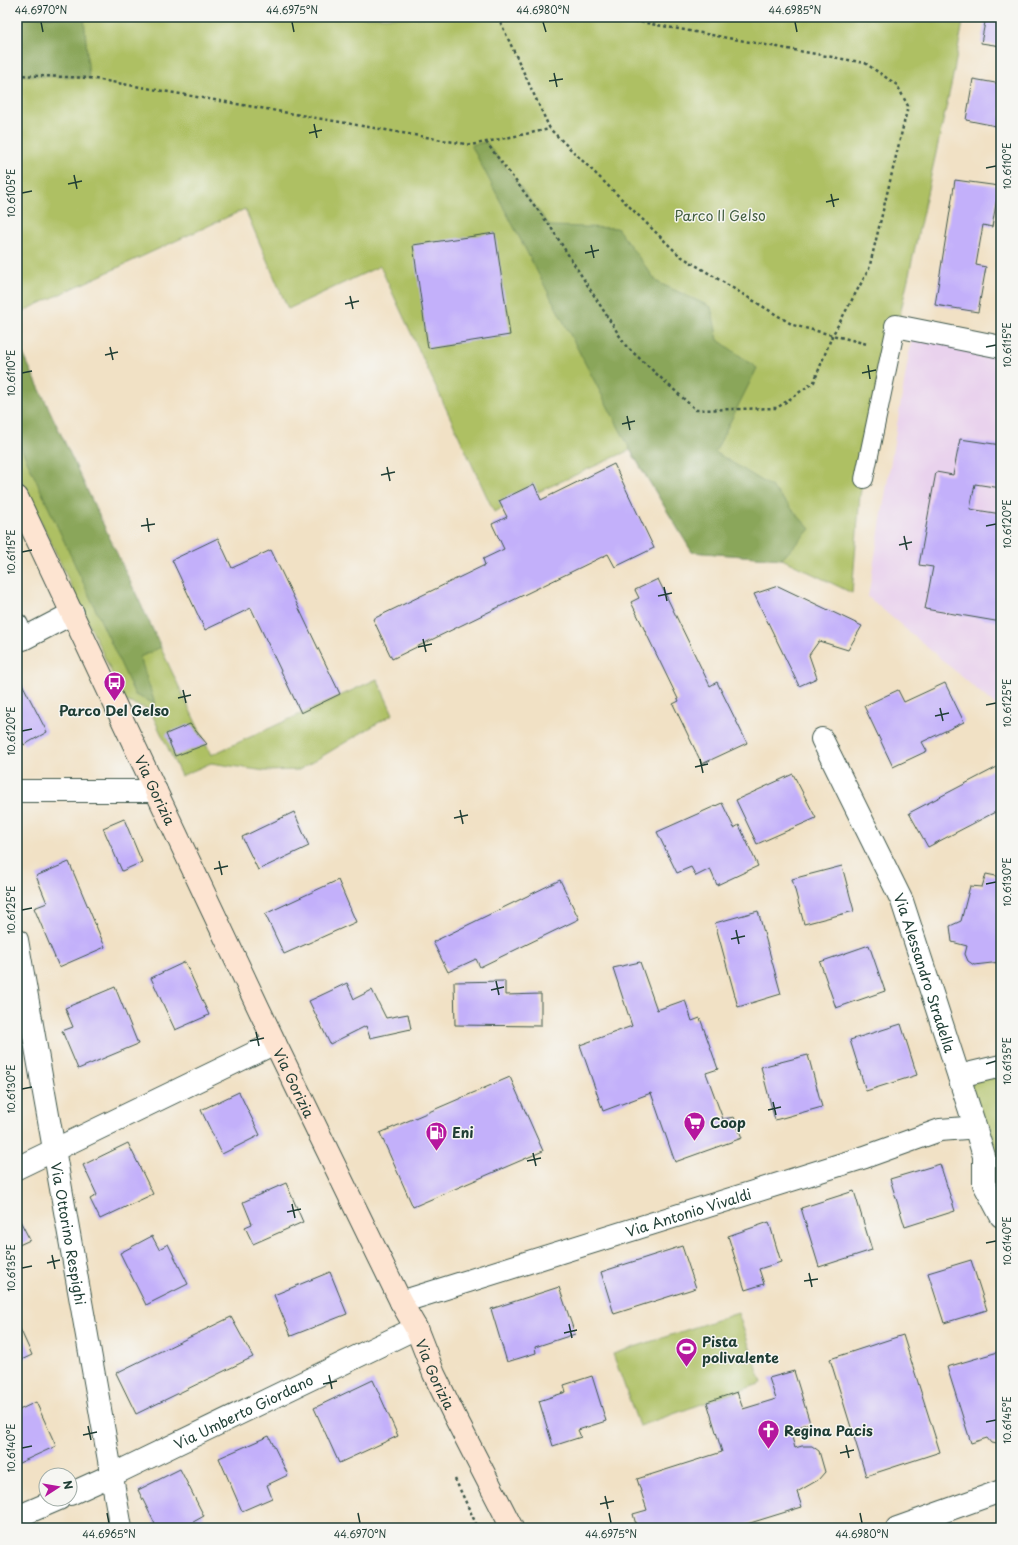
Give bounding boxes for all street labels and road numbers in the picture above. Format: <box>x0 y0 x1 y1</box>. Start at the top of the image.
street label: Via Gorizia <box>130 751 181 829</box>
street label: Via Alessandro Stradella <box>889 889 961 1055</box>
street label: Via Gorizia <box>268 1044 320 1121</box>
street label: Via Ottorino Respighi <box>46 1160 92 1307</box>
street label: Via Antonio Vivaldi <box>623 1183 754 1242</box>
street label: Via Gorizia <box>411 1336 460 1413</box>
street label: Via Umberto Giordano <box>170 1369 317 1454</box>

